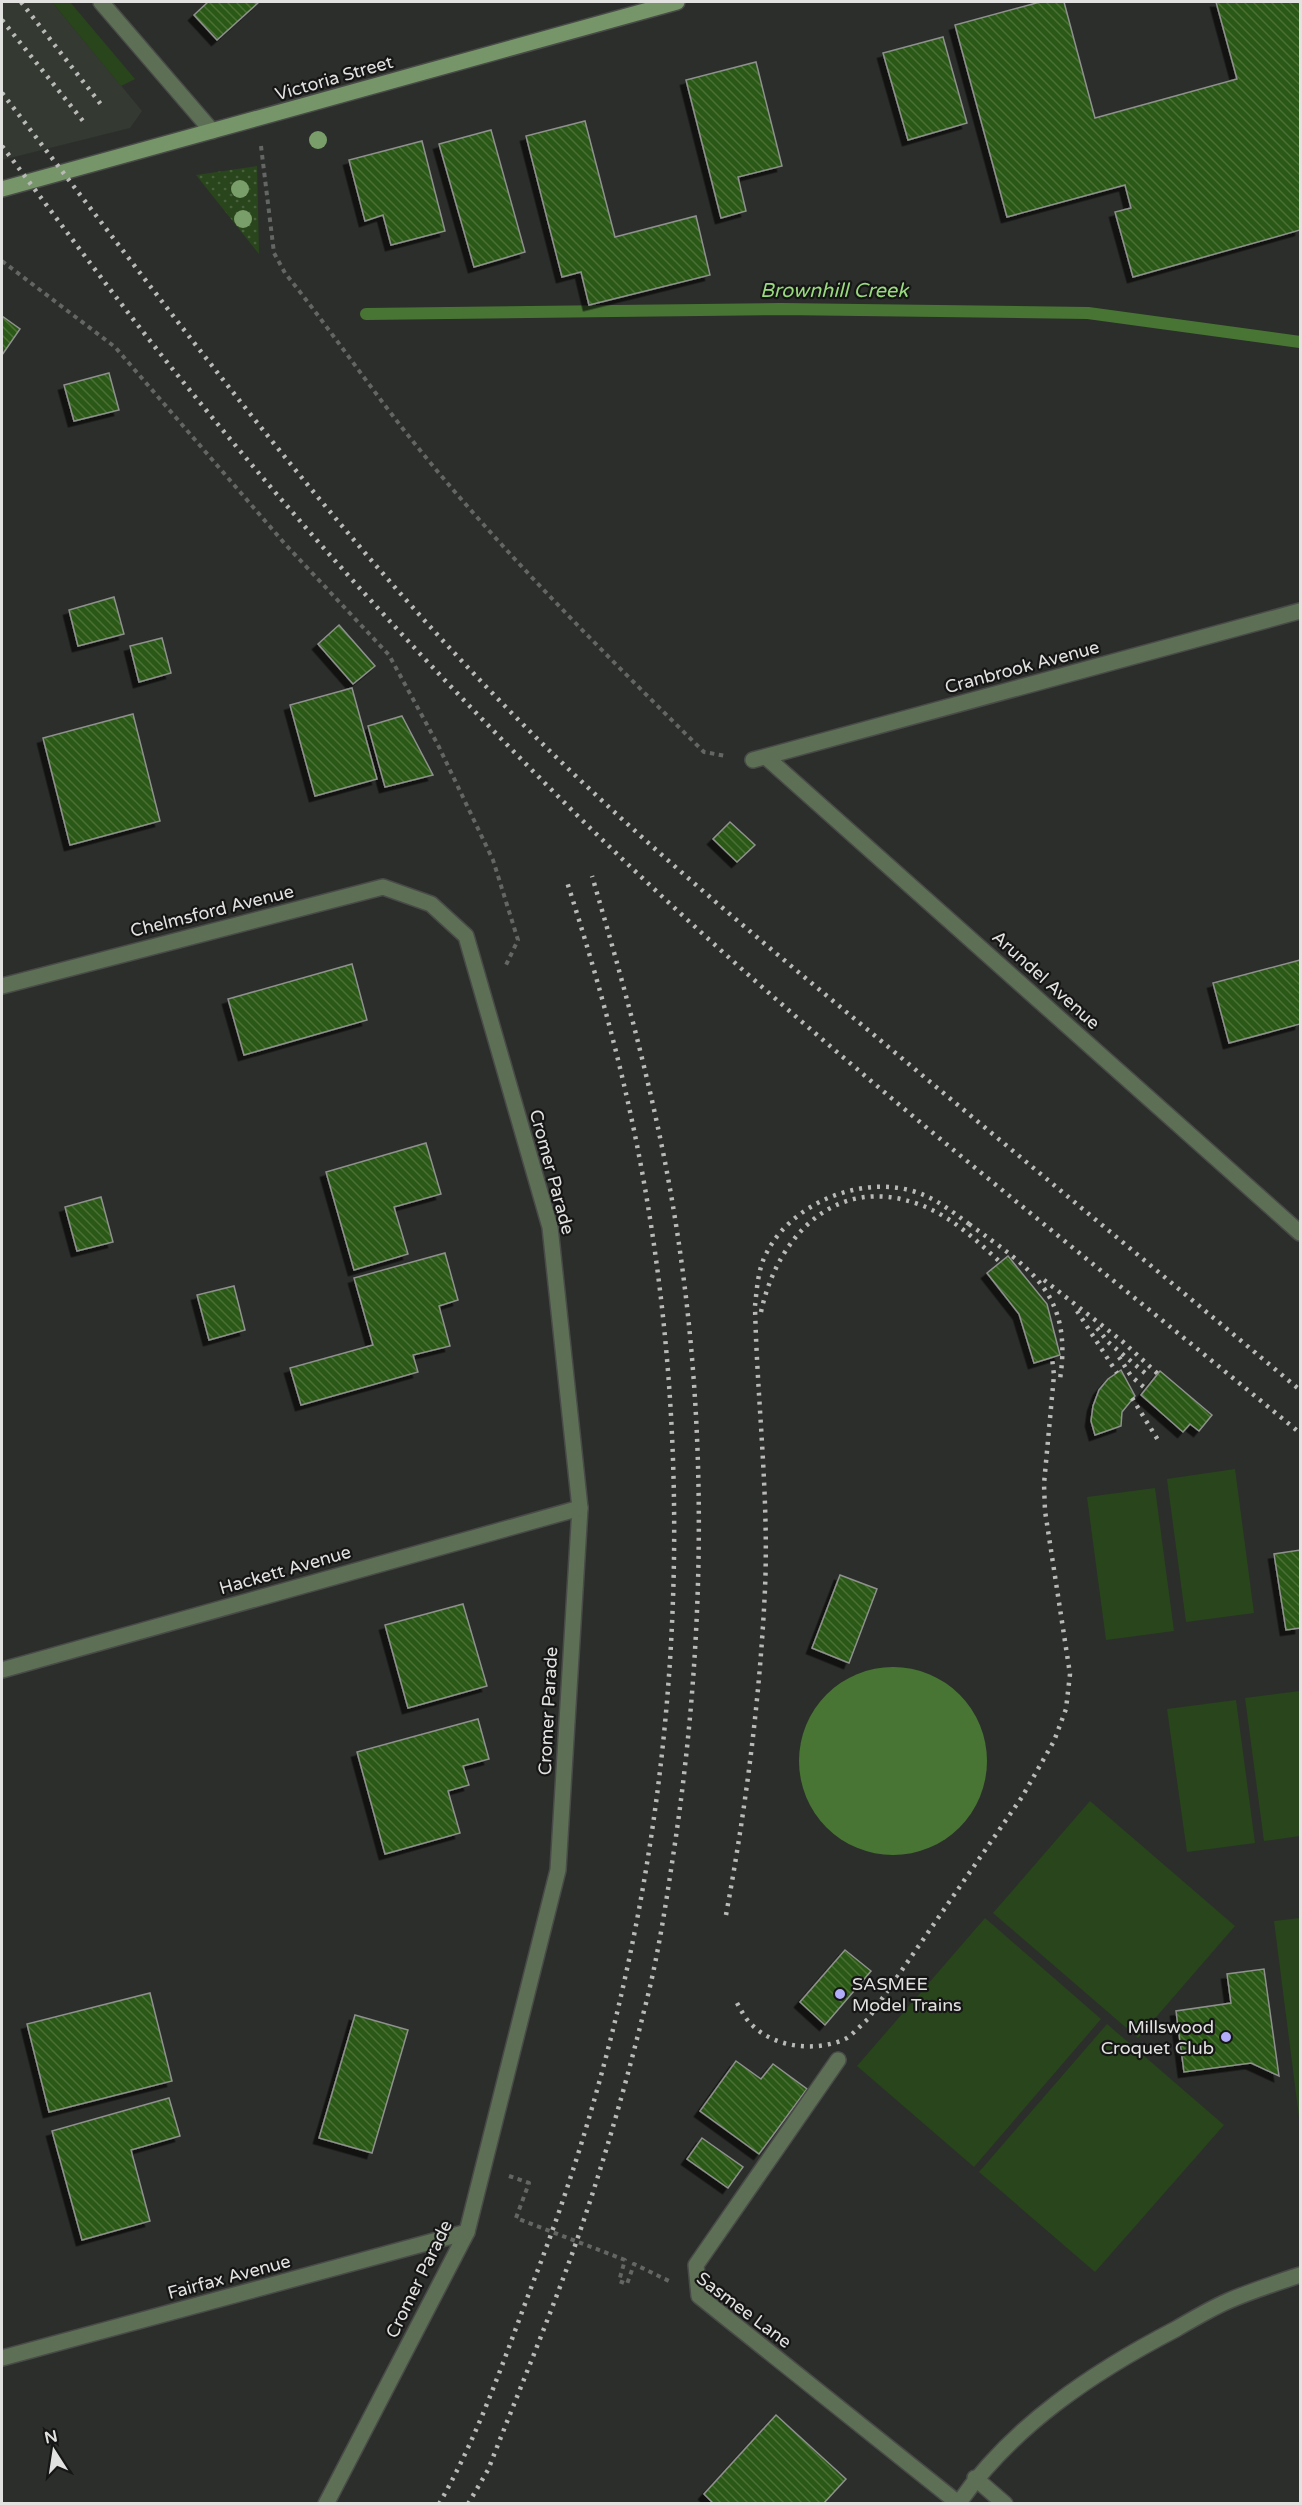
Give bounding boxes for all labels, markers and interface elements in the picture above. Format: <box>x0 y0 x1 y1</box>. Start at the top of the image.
street label: Victoria Street <box>272 51 396 105</box>
water label: Brownhill Creek <box>760 279 910 303</box>
street label: Cranbrook Avenue <box>942 636 1102 698</box>
street label: Chelmsford Avenue <box>128 880 296 942</box>
street label: Arundel Avenue <box>988 926 1104 1034</box>
street label: Cromer Parade <box>525 1107 579 1237</box>
street label: Hackett Avenue <box>217 1541 353 1599</box>
street label: Cromer Parade <box>534 1646 562 1776</box>
place label: SASMEE Model Trains <box>852 1973 962 2016</box>
marker: SASMEE Model Trains <box>833 1987 847 2001</box>
place label: Millswood Croquet Club <box>1101 2016 1214 2059</box>
marker: Millswood Croquet Club <box>1219 2030 1233 2044</box>
street label: Cromer Parade <box>381 2216 457 2342</box>
street label: Fairfax Avenue <box>165 2250 293 2304</box>
street label: Sasmee Lane <box>692 2267 796 2353</box>
north arrow <box>24 2421 84 2481</box>
text: N <box>43 2426 59 2448</box>

